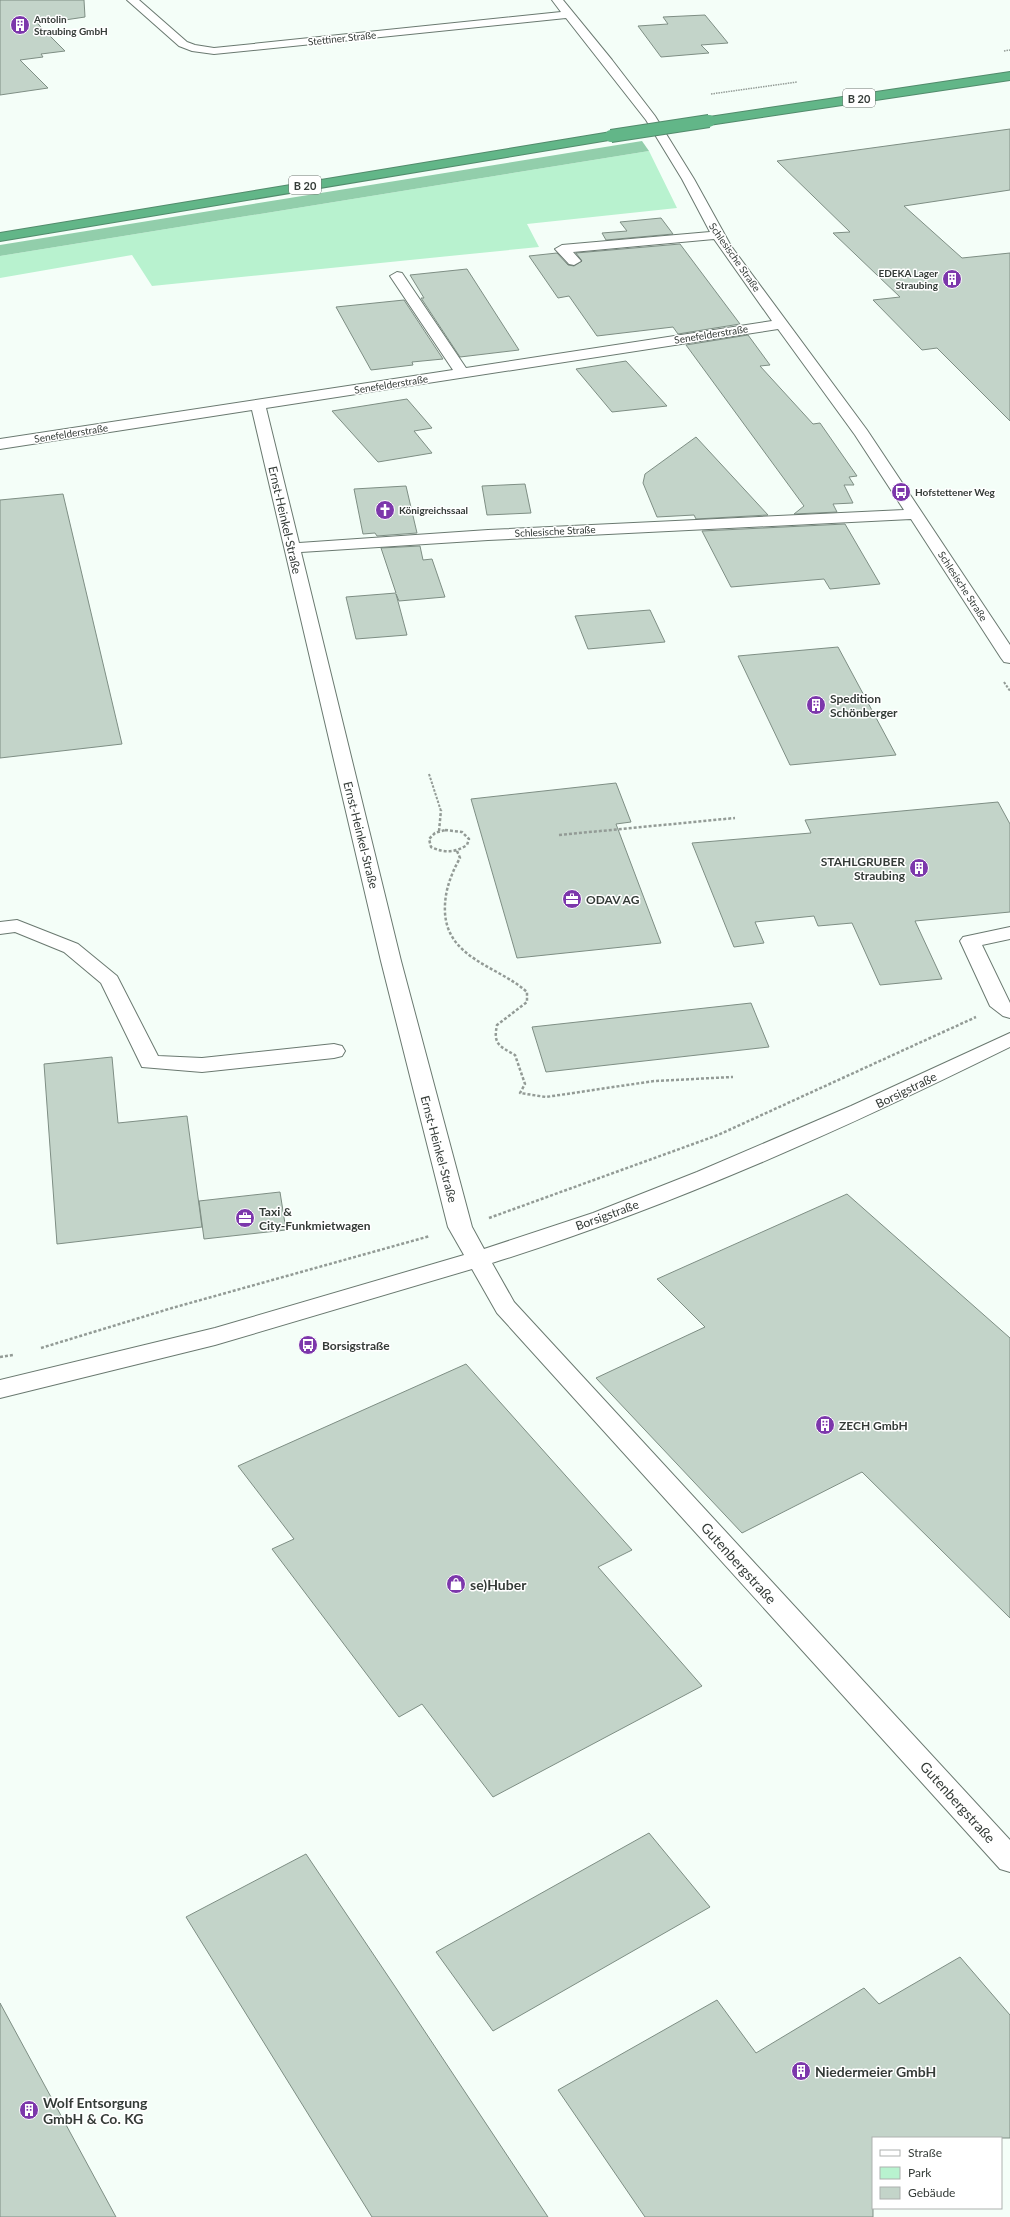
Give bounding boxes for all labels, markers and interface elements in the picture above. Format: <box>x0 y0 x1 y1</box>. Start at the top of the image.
place label: Antolin Straubing GmbH <box>33 13 108 37</box>
building icon: Antolin Straubing GmbH <box>9 14 31 36</box>
street label: Stettiner Straße <box>307 28 377 48</box>
road number: B 20 <box>843 89 875 107</box>
road number: B 20 <box>289 176 321 194</box>
street label: Schlesische Straße <box>707 220 763 294</box>
place label: EDEKA Lager Straubing <box>878 267 939 291</box>
building icon: EDEKA Lager Straubing <box>941 268 963 290</box>
street label: Senefelderstraße <box>673 322 749 346</box>
street label: Senefelderstraße <box>353 372 429 396</box>
street label: Senefelderstraße <box>33 421 109 445</box>
street label: Ernst-Heinkel-Straße <box>265 465 305 575</box>
bus stop icon: Hofstettener Weg <box>890 481 912 503</box>
place label: Hofstettener Weg <box>915 486 996 498</box>
church icon: Königreichssaal <box>374 499 396 521</box>
place label: Königreichssaal <box>399 504 468 516</box>
street label: Schlesische Straße <box>514 523 596 539</box>
street label: Schlesische Straße <box>936 549 990 623</box>
place label: Spedition Schönberger <box>830 691 898 720</box>
building icon: Spedition Schönberger <box>805 694 827 716</box>
street label: Ernst-Heinkel-Straße <box>340 780 382 890</box>
place label: STAHLGRUBER Straubing <box>821 854 906 883</box>
building icon: STAHLGRUBER Straubing <box>908 857 930 879</box>
office icon: ODAV AG <box>561 888 583 910</box>
place label: ODAV AG <box>586 892 640 907</box>
street label: Borsigstraße <box>873 1069 939 1111</box>
street label: Ernst-Heinkel-Straße <box>418 1094 460 1204</box>
street label: Borsigstraße <box>573 1197 641 1233</box>
place label: Taxi & City-Funkmietwagen <box>259 1204 371 1233</box>
office icon: Taxi & City-Funkmietwagen <box>234 1207 256 1229</box>
bus stop icon: Borsigstraße <box>297 1334 319 1356</box>
place label: Borsigstraße <box>322 1338 390 1353</box>
building icon: ZECH GmbH <box>814 1414 836 1436</box>
place label: ZECH GmbH <box>839 1418 908 1433</box>
street label: Gutenbergstraße <box>698 1519 780 1607</box>
shop icon: se)Huber <box>445 1573 467 1595</box>
place label: se)Huber <box>470 1576 527 1593</box>
street label: Gutenbergstraße <box>917 1758 999 1846</box>
building icon: Niedermeier GmbH <box>790 2060 812 2082</box>
place label: Niedermeier GmbH <box>815 2063 936 2080</box>
place label: Wolf Entsorgung GmbH & Co. KG <box>43 2094 148 2127</box>
building icon: Wolf Entsorgung GmbH & Co. KG <box>18 2099 40 2121</box>
legend <box>872 2137 1002 2209</box>
text: Straße <box>908 2145 942 2160</box>
text: Park <box>908 2165 932 2180</box>
text: Gebäude <box>908 2185 955 2200</box>

